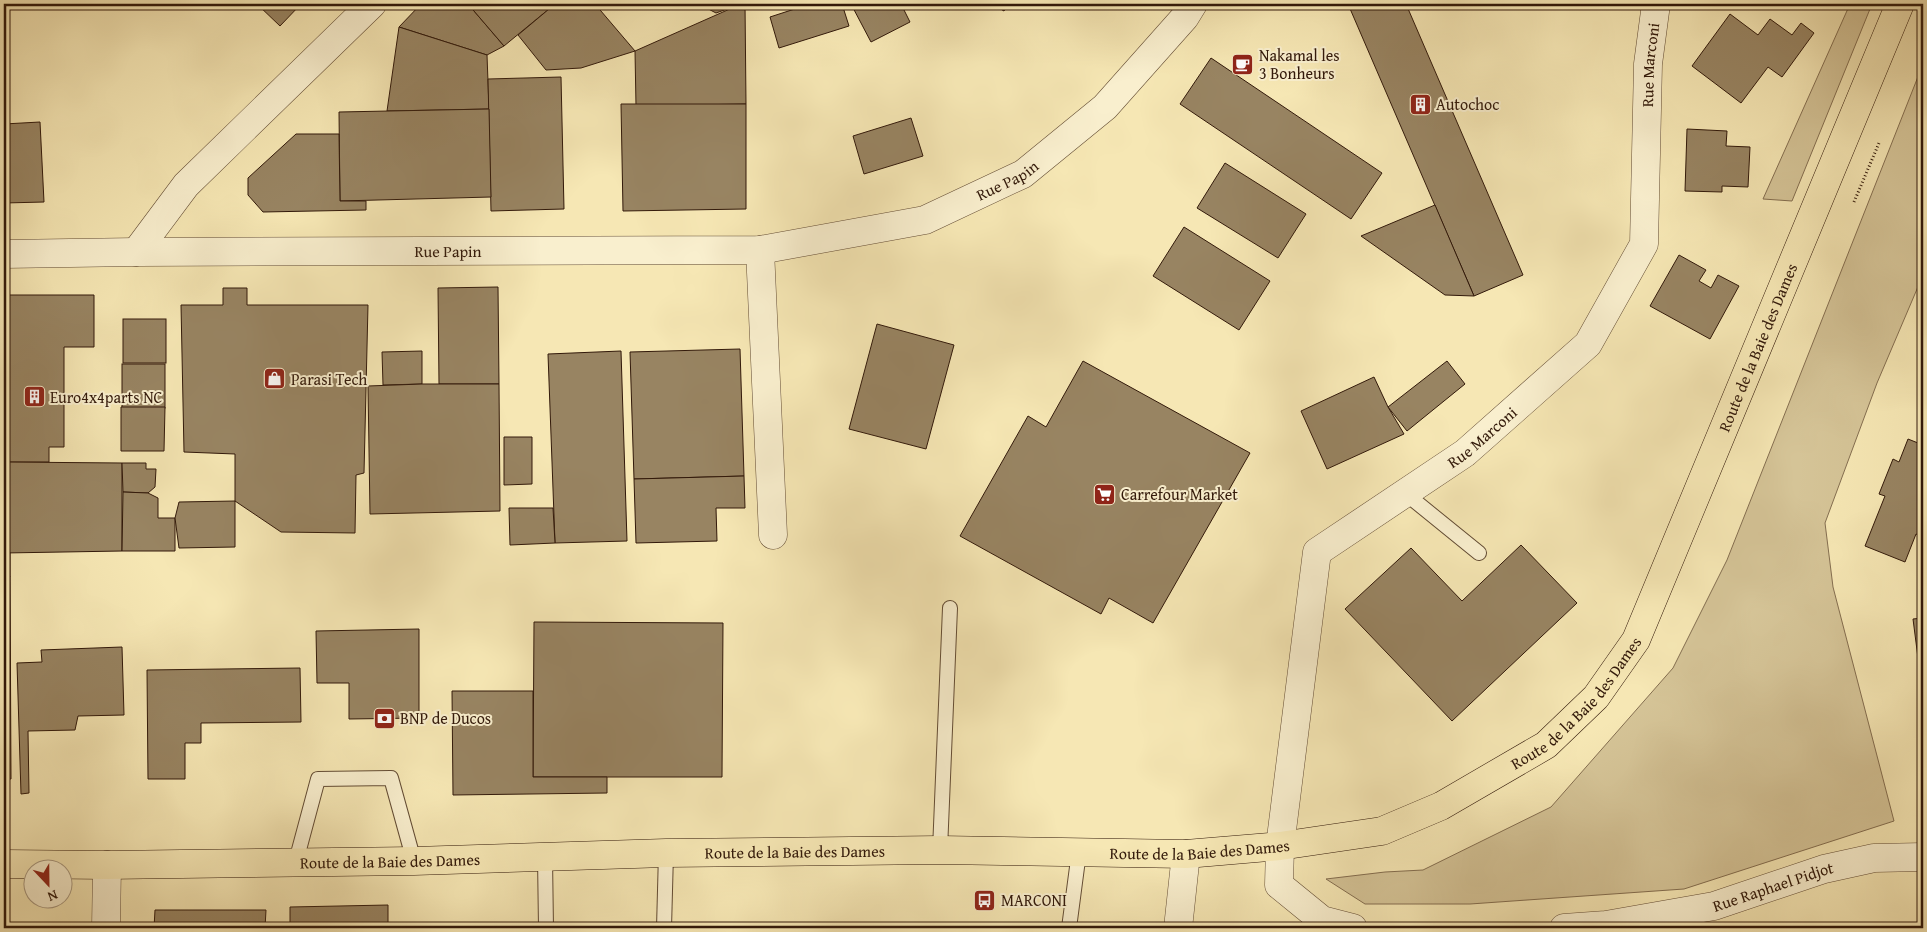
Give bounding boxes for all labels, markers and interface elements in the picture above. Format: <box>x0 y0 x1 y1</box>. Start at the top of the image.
street label: Rue Marconi <box>1635 21 1665 107</box>
place label: Nakamal les 3 Bonheurs <box>1259 43 1340 85</box>
cafe icon: Nakamal les 3 Bonheurs <box>1231 52 1255 76</box>
building icon: Autochoc <box>1408 92 1432 116</box>
place label: Autochoc <box>1436 92 1499 116</box>
street label: Rue Papin <box>972 154 1043 206</box>
street label: Rue Papin <box>414 239 482 263</box>
street label: Route de la Baie des Dames <box>1712 259 1803 435</box>
shop icon: Parasi Tech <box>263 367 287 391</box>
place label: Parasi Tech <box>291 367 367 391</box>
building icon: Euro4x4parts NC <box>22 385 46 409</box>
place label: Euro4x4parts NC <box>50 385 163 409</box>
street label: Rue Marconi <box>1442 400 1522 474</box>
supermarket icon: Carrefour Market <box>1093 482 1117 506</box>
place label: Carrefour Market <box>1121 482 1238 506</box>
street label: Route de la Baie des Dames <box>1506 631 1647 775</box>
bank icon: BNP de Ducos <box>372 706 396 730</box>
place label: BNP de Ducos <box>400 706 491 730</box>
street label: Route de la Baie des Dames <box>1109 833 1291 866</box>
street label: Route de la Baie des Dames <box>705 839 885 865</box>
street label: Route de la Baie des Dames <box>300 847 480 874</box>
street label: Rue Raphael Pidjot <box>1709 855 1836 918</box>
north arrow <box>22 860 72 910</box>
text: N <box>44 885 61 907</box>
bus stop icon: MARCONI <box>973 888 997 912</box>
place label: MARCONI <box>1001 888 1067 912</box>

